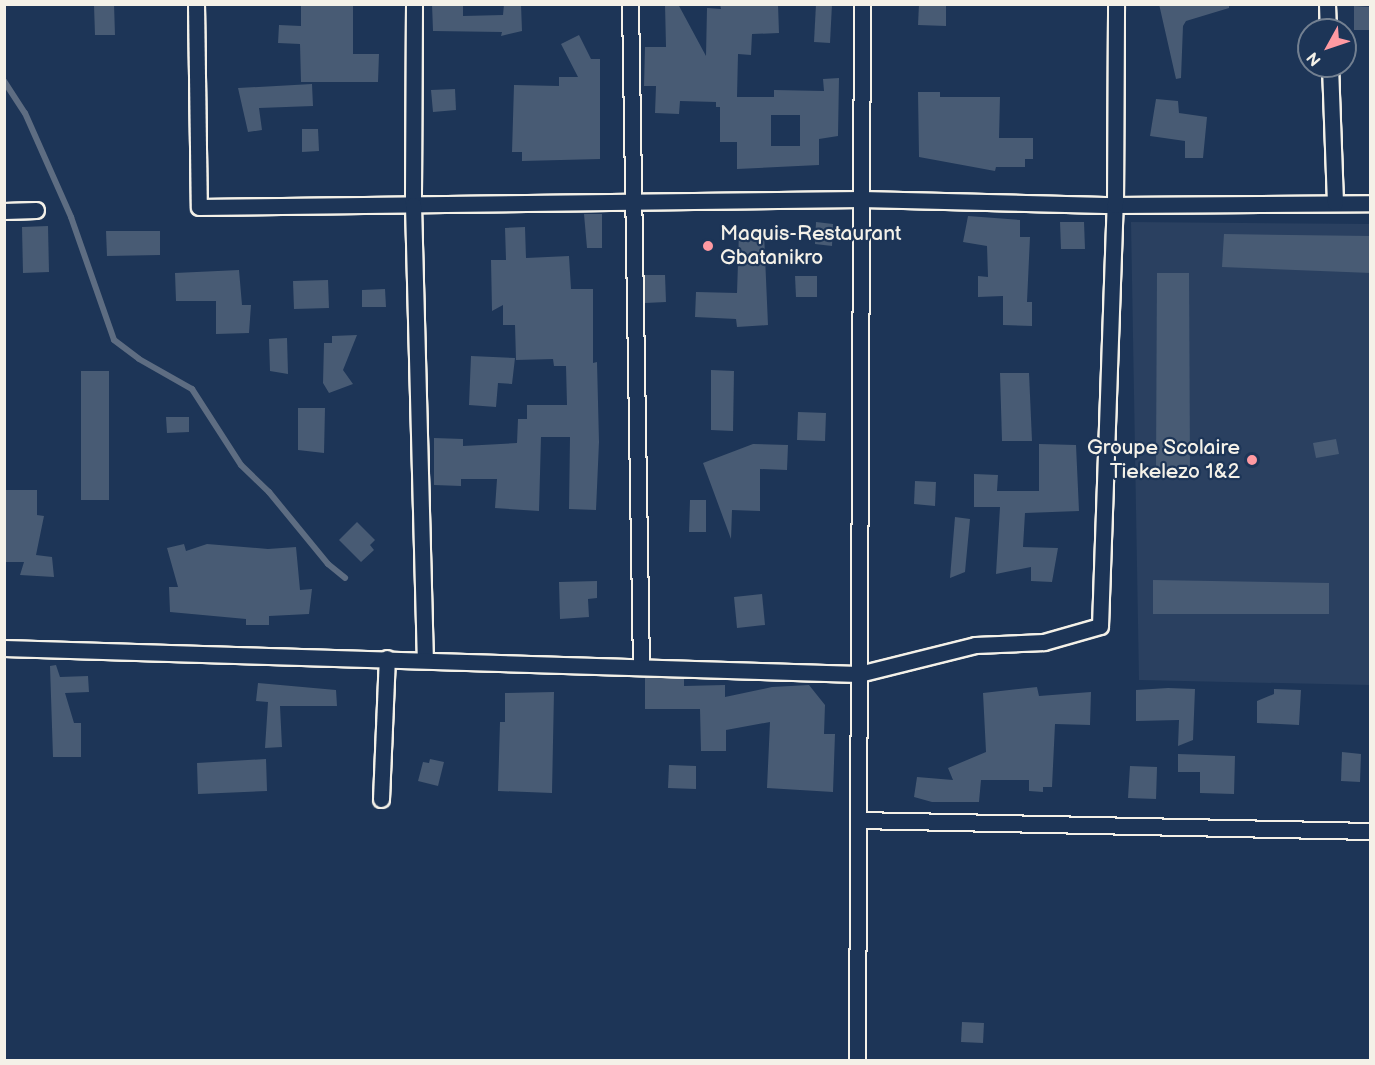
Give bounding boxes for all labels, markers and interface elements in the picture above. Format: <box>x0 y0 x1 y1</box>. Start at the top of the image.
north arrow <box>1297 18 1357 78</box>
text: N <box>1303 48 1326 69</box>
place label: Maquis-Restaurant Gbatanikro <box>720 221 901 271</box>
marker: Maquis-Restaurant Gbatanikro <box>701 239 715 253</box>
place label: Groupe Scolaire Tiekelezo 1&2 <box>1087 435 1240 485</box>
marker: Groupe Scolaire Tiekelezo 1&2 <box>1245 453 1259 467</box>

